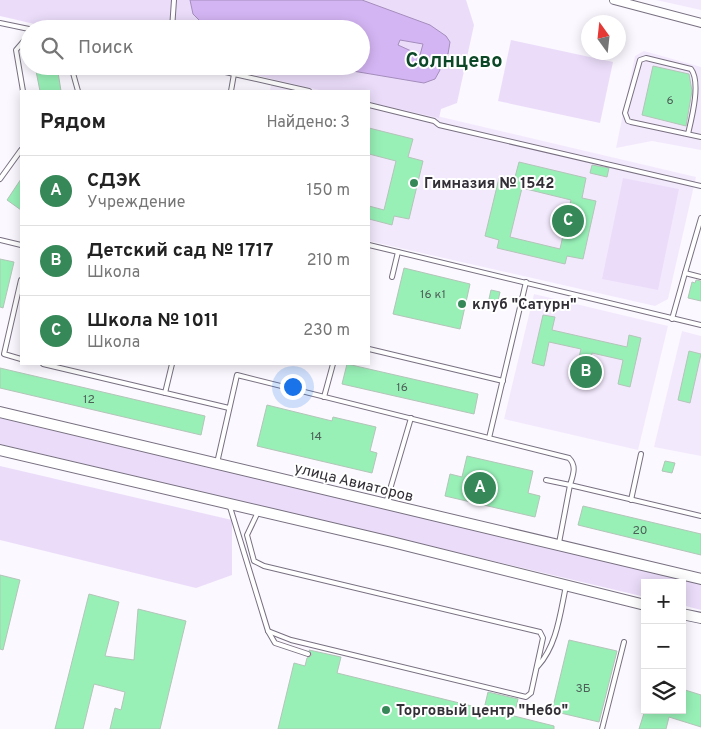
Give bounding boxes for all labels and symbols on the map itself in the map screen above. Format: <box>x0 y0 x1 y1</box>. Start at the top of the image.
north arrow <box>581 15 626 60</box>
district label: Солнцево <box>405 49 503 75</box>
house number: 6 <box>666 93 674 109</box>
place label: Гимназия № 1542 <box>424 175 554 194</box>
marker: Гимназия № 1542 <box>408 177 420 189</box>
pin: C <box>552 202 584 240</box>
house number: 16 к1 <box>420 287 446 303</box>
place label: клуб "Сатурн" <box>472 296 577 315</box>
marker: клуб "Сатурн" <box>456 298 468 310</box>
pin: B <box>570 353 602 391</box>
your location <box>280 374 306 400</box>
house number: 16 <box>396 380 408 396</box>
house number: 12 <box>83 392 95 408</box>
house number: 14 <box>310 429 322 445</box>
street label: улица Авиаторов <box>292 459 415 507</box>
pin: A <box>464 469 496 507</box>
house number: 20 <box>632 523 648 539</box>
house number: 3Б <box>575 681 591 697</box>
place label: Торговый центр "Небо" <box>396 702 568 721</box>
marker: Торговый центр "Небо" <box>380 704 392 716</box>

